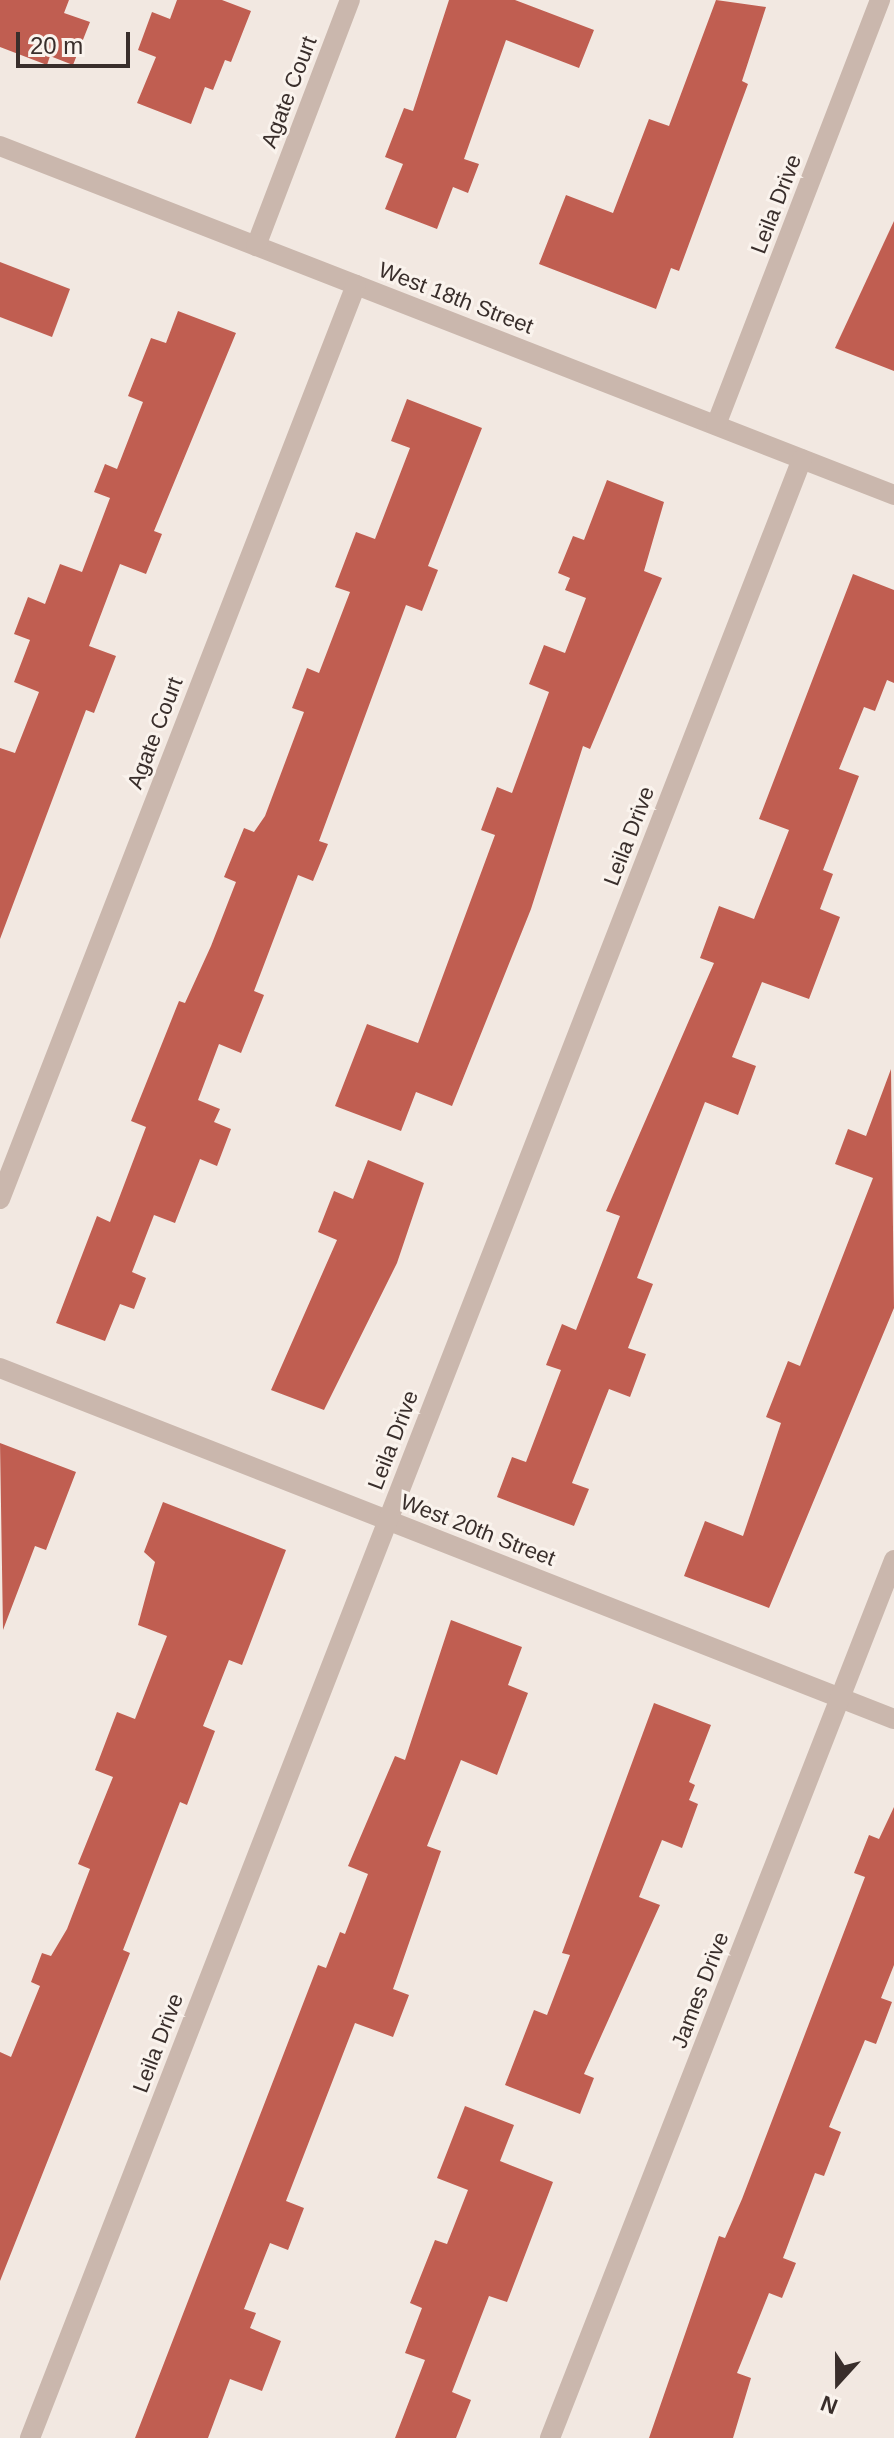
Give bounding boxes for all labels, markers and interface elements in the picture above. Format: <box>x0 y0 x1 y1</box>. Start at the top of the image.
scale bar <box>20 16 134 66</box>
text: 20 m <box>30 32 83 59</box>
street label: Agate Court <box>256 32 322 152</box>
street label: Leila Drive <box>745 151 807 257</box>
street label: West 18th Street <box>375 256 537 340</box>
street label: Agate Court <box>122 673 188 793</box>
street label: Leila Drive <box>598 783 660 889</box>
street label: Leila Drive <box>362 1387 424 1493</box>
street label: West 20th Street <box>397 1488 559 1572</box>
street label: James Drive <box>666 1928 734 2052</box>
street label: Leila Drive <box>127 1990 189 2096</box>
north arrow <box>798 2342 878 2422</box>
text: N <box>817 2390 841 2419</box>

